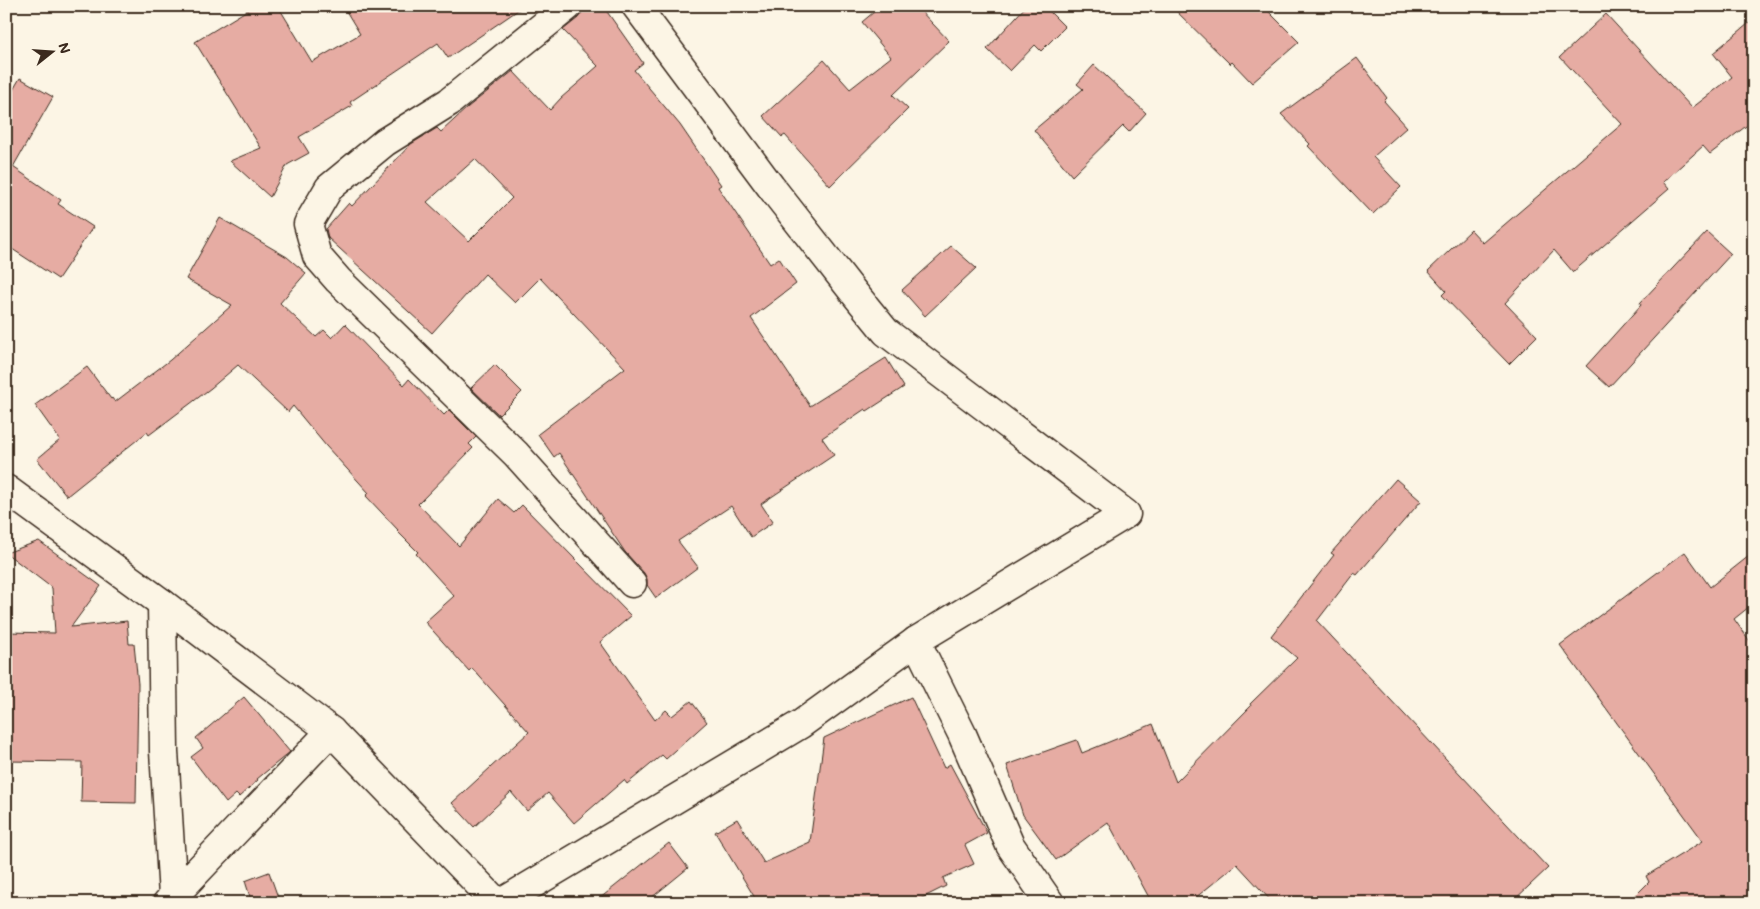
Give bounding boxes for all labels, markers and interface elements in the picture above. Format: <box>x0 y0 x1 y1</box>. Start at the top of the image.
north arrow <box>28 28 78 78</box>
text: N <box>54 40 76 56</box>

